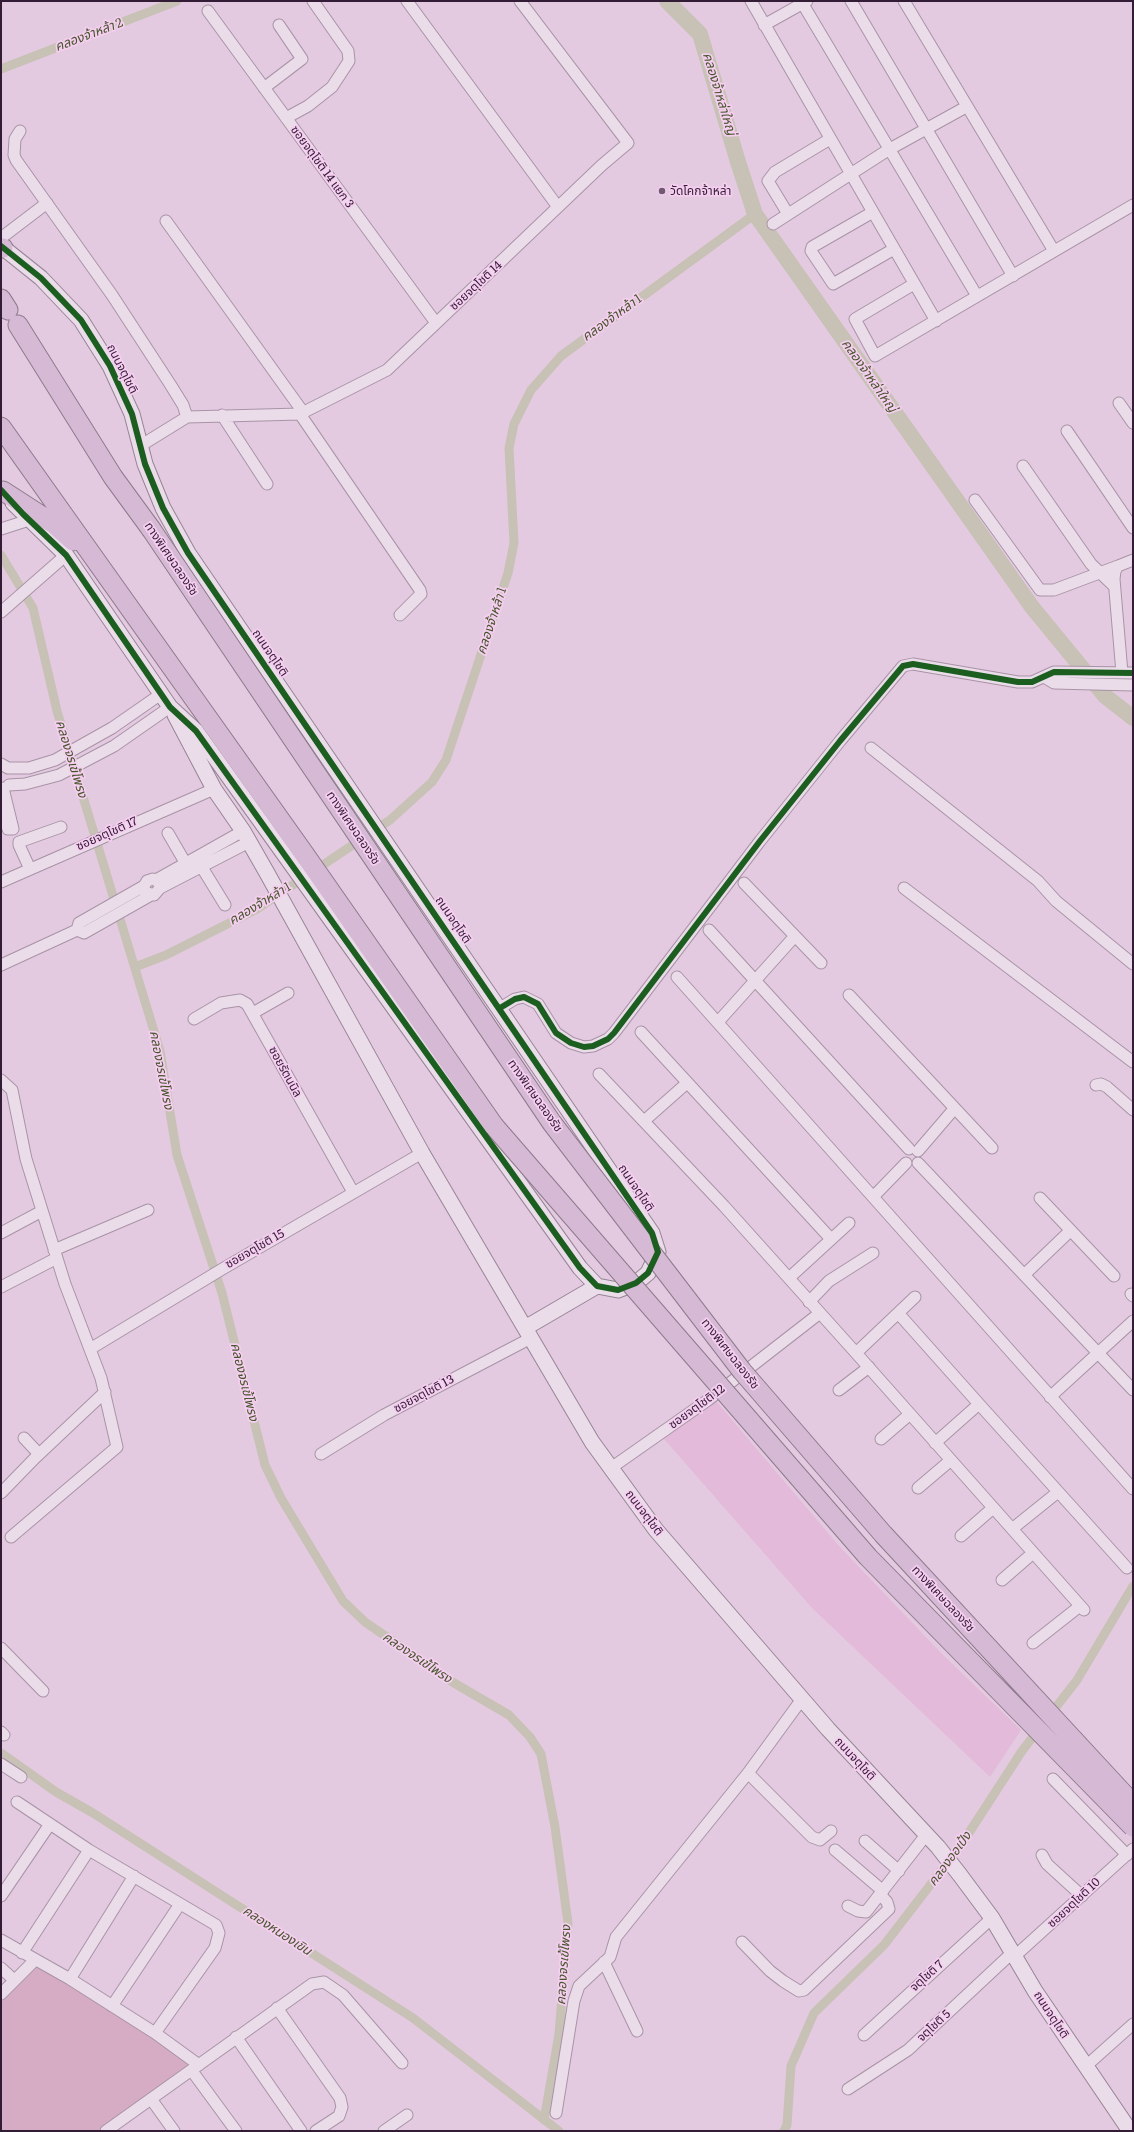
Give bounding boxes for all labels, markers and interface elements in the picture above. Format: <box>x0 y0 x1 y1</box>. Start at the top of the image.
water label: คลองจ้าหล้า 2 <box>53 15 125 55</box>
water label: คลองจ้าหล่าใหญ่ <box>699 51 739 137</box>
street label: ซอยจตุโชติ 14 แยก 3 <box>287 123 357 211</box>
place label: วัดโคกจ้าหล่า <box>670 184 731 198</box>
marker: วัดโคกจ้าหล่า <box>657 186 667 196</box>
street label: ซอยจตุโชติ 14 <box>447 258 505 314</box>
water label: คลองจ้าหล้า 1 <box>579 291 645 345</box>
water label: คลองจ้าหล่าใหญ่ <box>838 336 900 416</box>
street label: ถนนจตุโชติ <box>103 342 141 396</box>
street label: ทางพิเศษฉลองรัช <box>141 520 201 598</box>
water label: คลองจ้าหล้า 1 <box>474 585 510 657</box>
street label: ถนนจตุโชติ <box>249 627 291 679</box>
water label: คลองจรเข้โพรง <box>52 718 90 800</box>
street label: ทางพิเศษฉลองรัช <box>323 789 383 867</box>
street label: ซอยจตุโชติ 17 <box>74 814 140 854</box>
water label: คลองจ้าหล้า 1 <box>226 879 294 929</box>
street label: ถนนจตุโชติ <box>432 894 474 946</box>
water label: คลองจรเข้โพรง <box>146 1029 176 1111</box>
street label: ซอยรัตนนิล <box>265 1044 305 1100</box>
street label: ทางพิเศษฉลองรัช <box>505 1057 565 1135</box>
street label: ถนนจตุโชติ <box>615 1162 657 1214</box>
street label: ซอยจตุโชติ 15 <box>223 1226 287 1272</box>
street label: ทางพิเศษฉลองรัช <box>698 1316 762 1392</box>
water label: คลองจรเข้โพรง <box>227 1341 261 1423</box>
street label: ซอยจตุโชติ 13 <box>391 1372 457 1416</box>
street label: ซอยจตุโชติ 12 <box>666 1382 728 1432</box>
street label: ถนนจตุโชติ <box>622 1487 666 1539</box>
street label: ทางพิเศษฉลองรัช <box>909 1563 977 1635</box>
water label: คลองจรเข้โพรง <box>379 1629 455 1687</box>
street label: ถนนจตุโชติ <box>831 1734 879 1784</box>
water label: คลองออเป้ง <box>925 1829 975 1889</box>
street label: ซอยจตุโชติ 10 <box>1045 1875 1103 1931</box>
water label: คลองหนองเขิน <box>240 1903 314 1959</box>
water label: คลองจรเข้โพรง <box>553 1925 575 2005</box>
street label: จตุโชติ 7 <box>907 1957 947 1995</box>
street label: ถนนจตุโชติ <box>1030 1989 1072 2041</box>
street label: จตุโชติ 5 <box>914 2007 954 2045</box>

